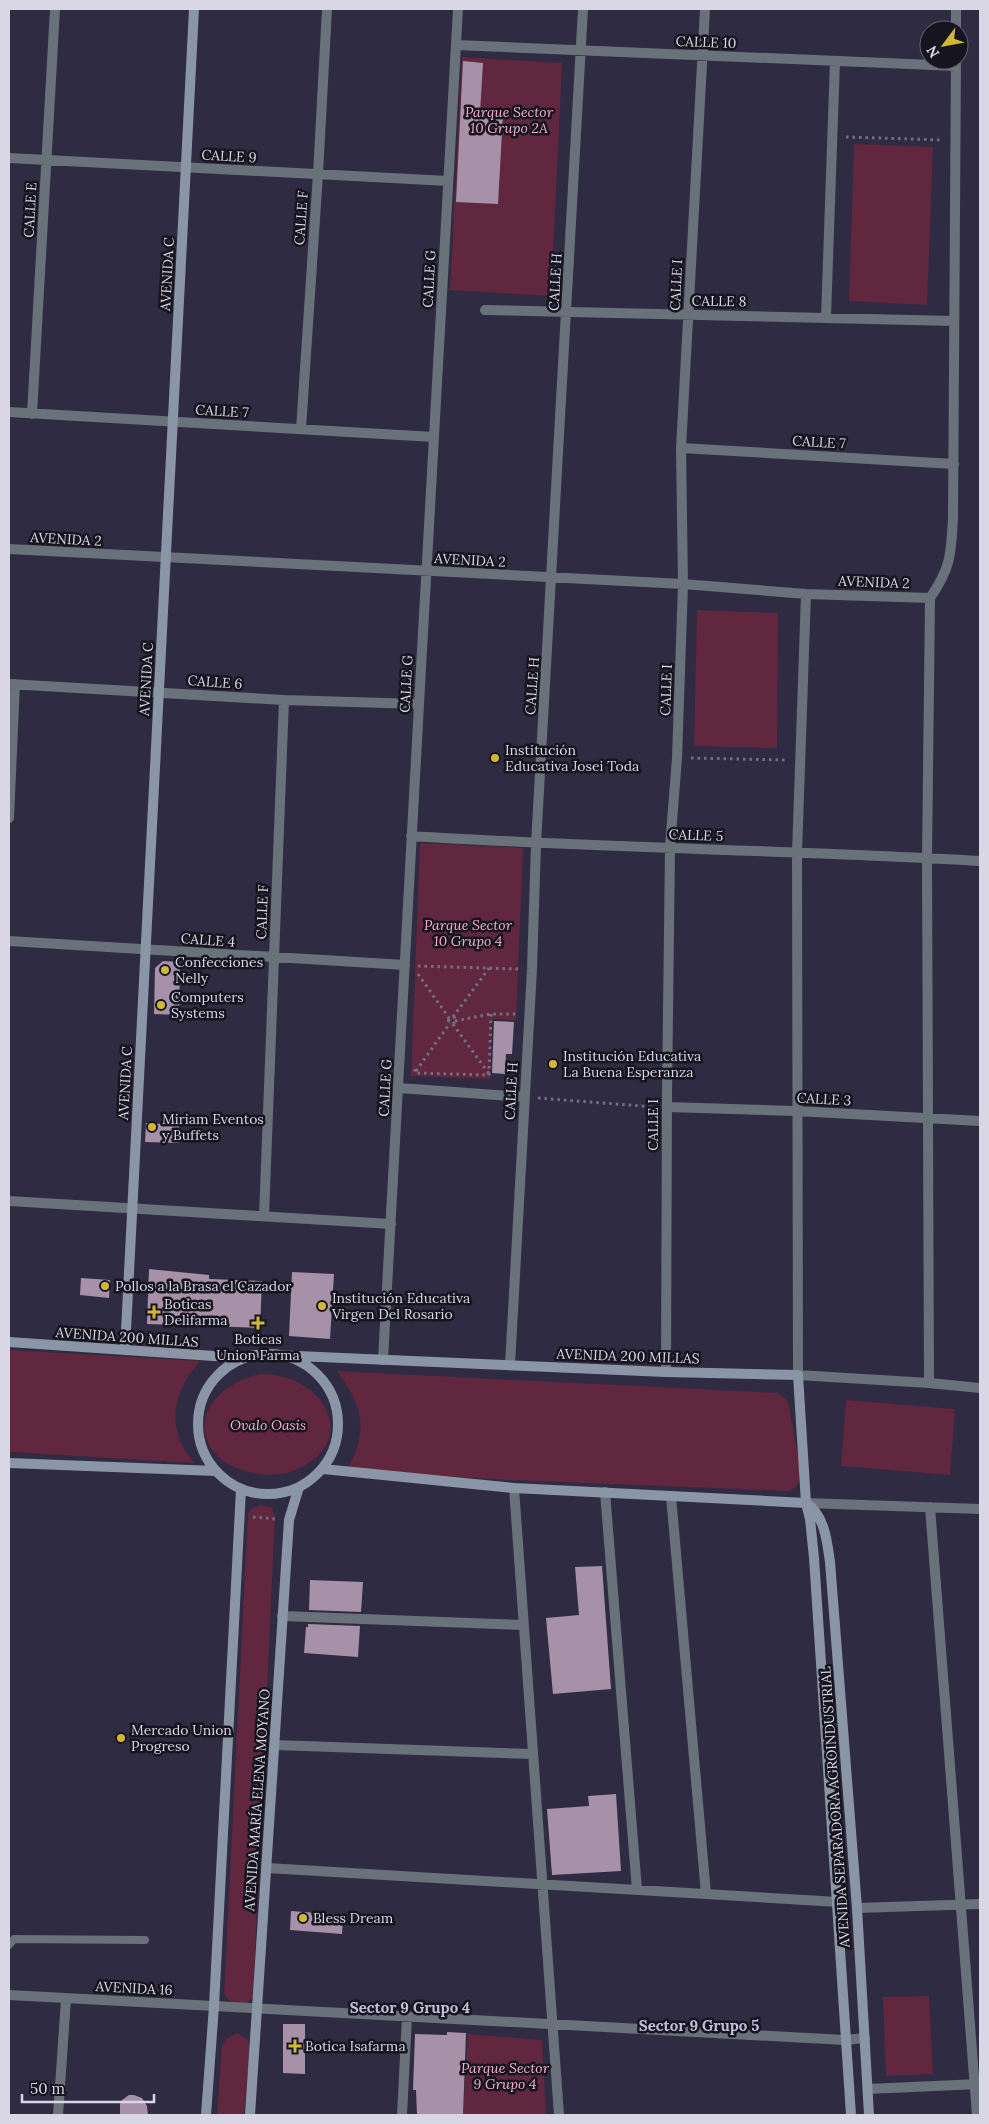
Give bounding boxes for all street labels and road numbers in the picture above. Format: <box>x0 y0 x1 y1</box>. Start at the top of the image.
street label: CALLE 10 <box>675 32 737 52</box>
street label: CALLE 9 <box>201 146 257 166</box>
street label: CALLE E <box>20 181 40 238</box>
street label: CALLE F <box>290 190 312 246</box>
street label: AVENIDA C <box>156 236 178 312</box>
street label: CALLE G <box>419 249 440 308</box>
street label: CALLE H <box>544 253 566 311</box>
street label: CALLE I <box>666 259 686 311</box>
street label: CALLE 8 <box>691 292 747 310</box>
street label: CALLE 7 <box>195 401 250 421</box>
street label: CALLE 7 <box>792 432 847 452</box>
street label: AVENIDA 2 <box>29 528 102 550</box>
street label: AVENIDA 2 <box>433 549 506 571</box>
street label: AVENIDA 2 <box>837 572 910 592</box>
street label: AVENIDA C <box>135 641 157 717</box>
street label: CALLE G <box>396 654 417 713</box>
street label: CALLE H <box>521 656 543 716</box>
street label: CALLE I <box>656 664 676 716</box>
street label: CALLE 6 <box>187 671 243 693</box>
street label: CALLE 5 <box>668 825 724 845</box>
street label: CALLE F <box>252 884 272 940</box>
street label: CALLE 4 <box>180 929 236 951</box>
street label: AVENIDA C <box>114 1045 136 1121</box>
street label: CALLE G <box>375 1058 396 1117</box>
street label: CALLE H <box>500 1062 522 1120</box>
street label: CALLE 3 <box>796 1089 852 1109</box>
street label: CALLE I <box>644 1099 662 1151</box>
street label: AVENIDA 200 MILLAS <box>54 1323 199 1351</box>
street label: AVENIDA 200 MILLAS <box>555 1344 700 1367</box>
street label: AVENIDA SEPARADORA AGROINDUSTRIAL <box>816 1666 854 1949</box>
street label: AVENIDA MARÍA ELENA MOYANO <box>240 1688 274 1913</box>
street label: AVENIDA 16 <box>94 1977 173 1999</box>

